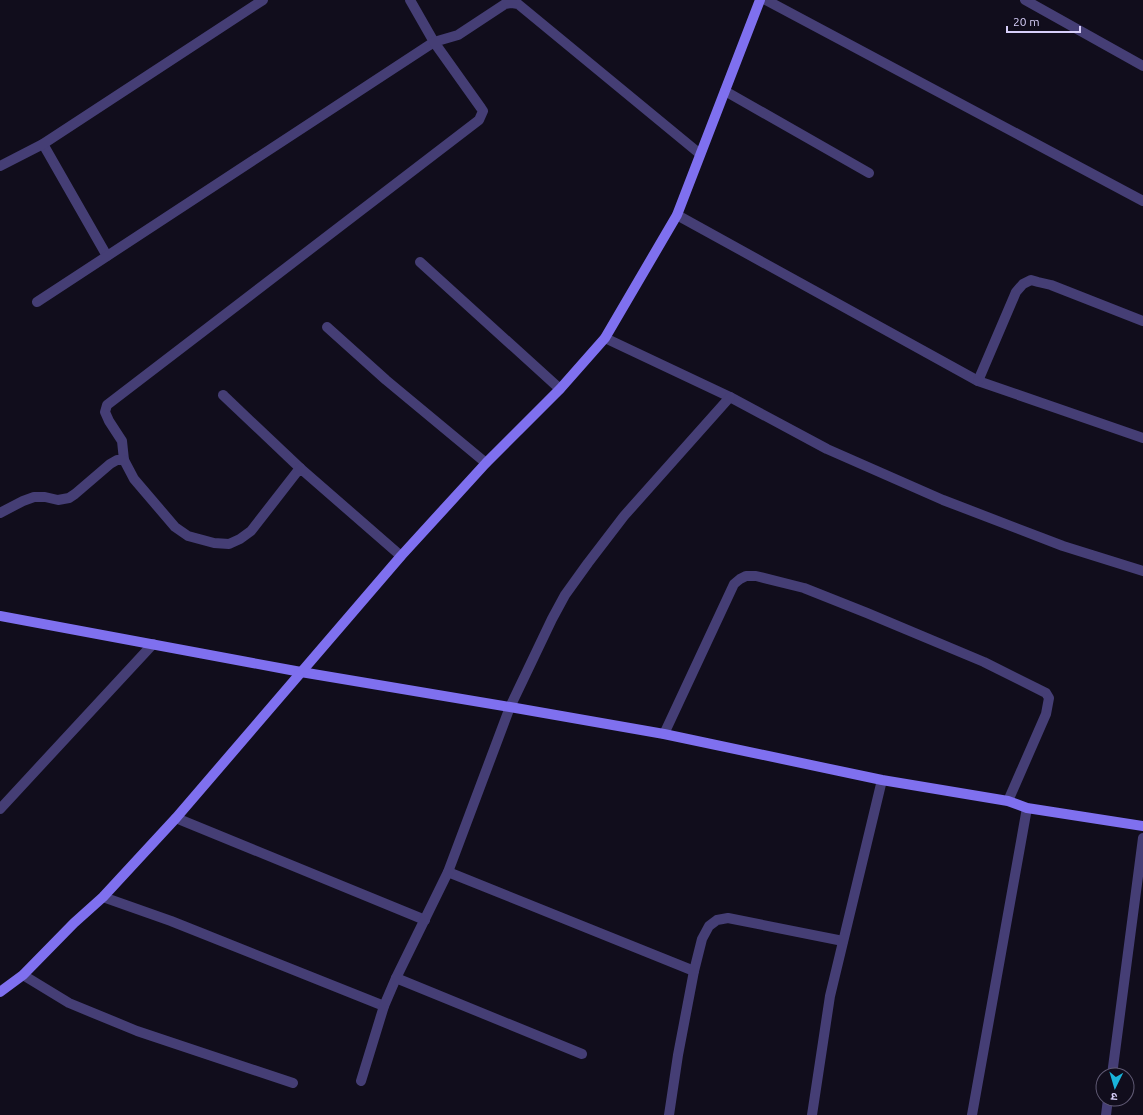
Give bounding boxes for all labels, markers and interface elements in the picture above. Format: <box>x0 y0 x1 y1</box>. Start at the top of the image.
scale bar <box>1007 8 1080 34</box>
text: 20 m <box>1013 15 1040 28</box>
north arrow <box>1095 1067 1135 1107</box>
text: उ <box>1110 1091 1118 1103</box>

